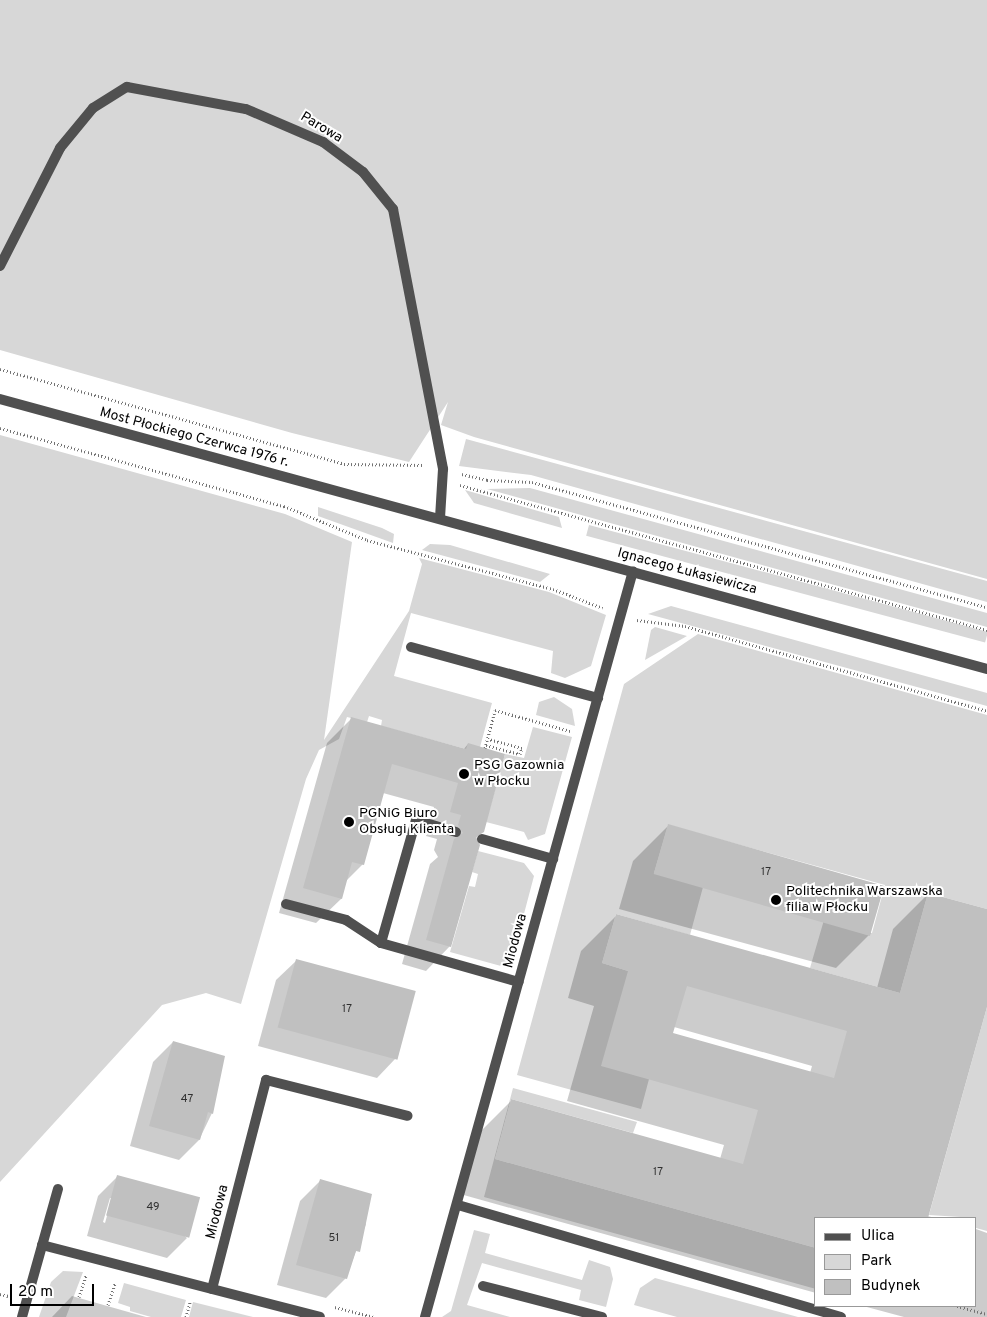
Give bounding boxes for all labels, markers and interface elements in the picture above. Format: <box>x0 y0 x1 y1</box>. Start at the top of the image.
street label: Parowa <box>297 109 345 147</box>
street label: Most Płockiego Czerwca 1976 r. <box>98 405 290 471</box>
street label: Ignacego Łukasiewicza <box>615 545 759 599</box>
place label: PSG Gazownia w Płocku <box>474 758 564 790</box>
marker: PSG Gazownia w Płocku <box>458 768 470 780</box>
place label: PGNiG Biuro Obsługi Klienta <box>359 806 454 839</box>
marker: PGNiG Biuro Obsługi Klienta <box>343 816 355 828</box>
house number: 17 <box>761 865 771 879</box>
place label: Politechnika Warszawska filia w Płocku <box>786 884 943 916</box>
marker: Politechnika Warszawska filia w Płocku <box>770 894 782 906</box>
street label: Miodowa <box>501 912 531 970</box>
house number: 17 <box>342 1002 352 1016</box>
house number: 47 <box>181 1092 193 1106</box>
house number: 17 <box>653 1165 663 1179</box>
street label: Miodowa <box>203 1183 233 1241</box>
house number: 49 <box>146 1200 160 1214</box>
legend <box>814 1217 977 1307</box>
text: Ulica <box>861 1227 894 1246</box>
house number: 51 <box>329 1231 339 1245</box>
text: Park <box>861 1252 892 1271</box>
scale bar <box>12 1274 96 1306</box>
text: Budynek <box>861 1277 920 1296</box>
text: 20 m <box>18 1283 53 1302</box>

